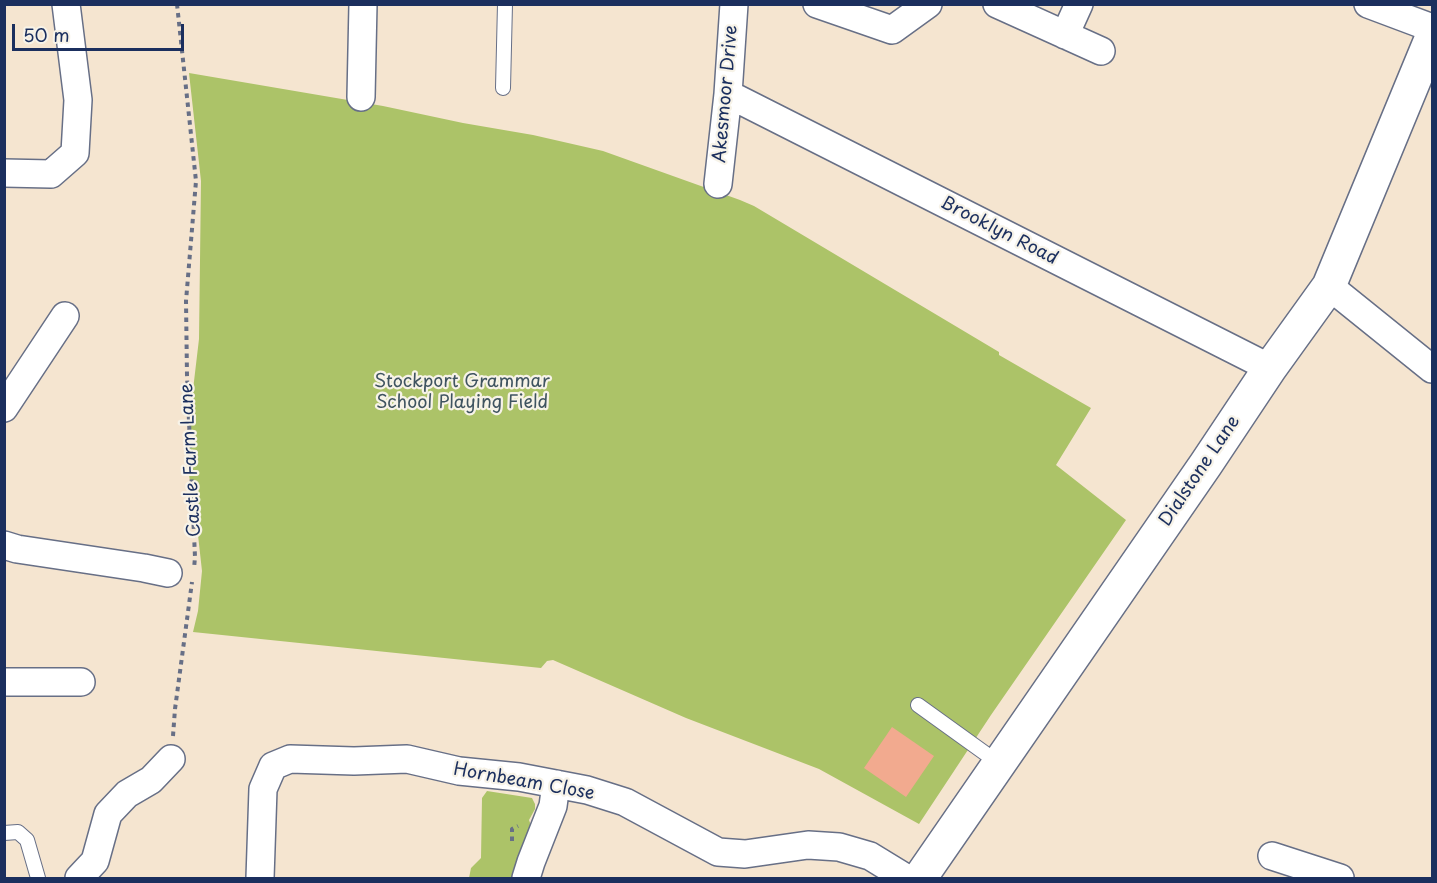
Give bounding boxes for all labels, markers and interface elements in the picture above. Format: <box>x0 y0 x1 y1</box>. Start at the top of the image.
scale bar <box>15 12 188 50</box>
text: 50 m <box>23 21 70 48</box>
street label: Akesmoor Drive <box>709 24 743 164</box>
street label: Brooklyn Road <box>937 192 1061 270</box>
park label: Stockport Grammar School Playing Field <box>374 371 550 413</box>
street label: Castle Farm Lane <box>176 383 206 537</box>
street label: Dialstone Lane <box>1155 412 1245 530</box>
street label: Hornbeam Close <box>452 759 596 805</box>

